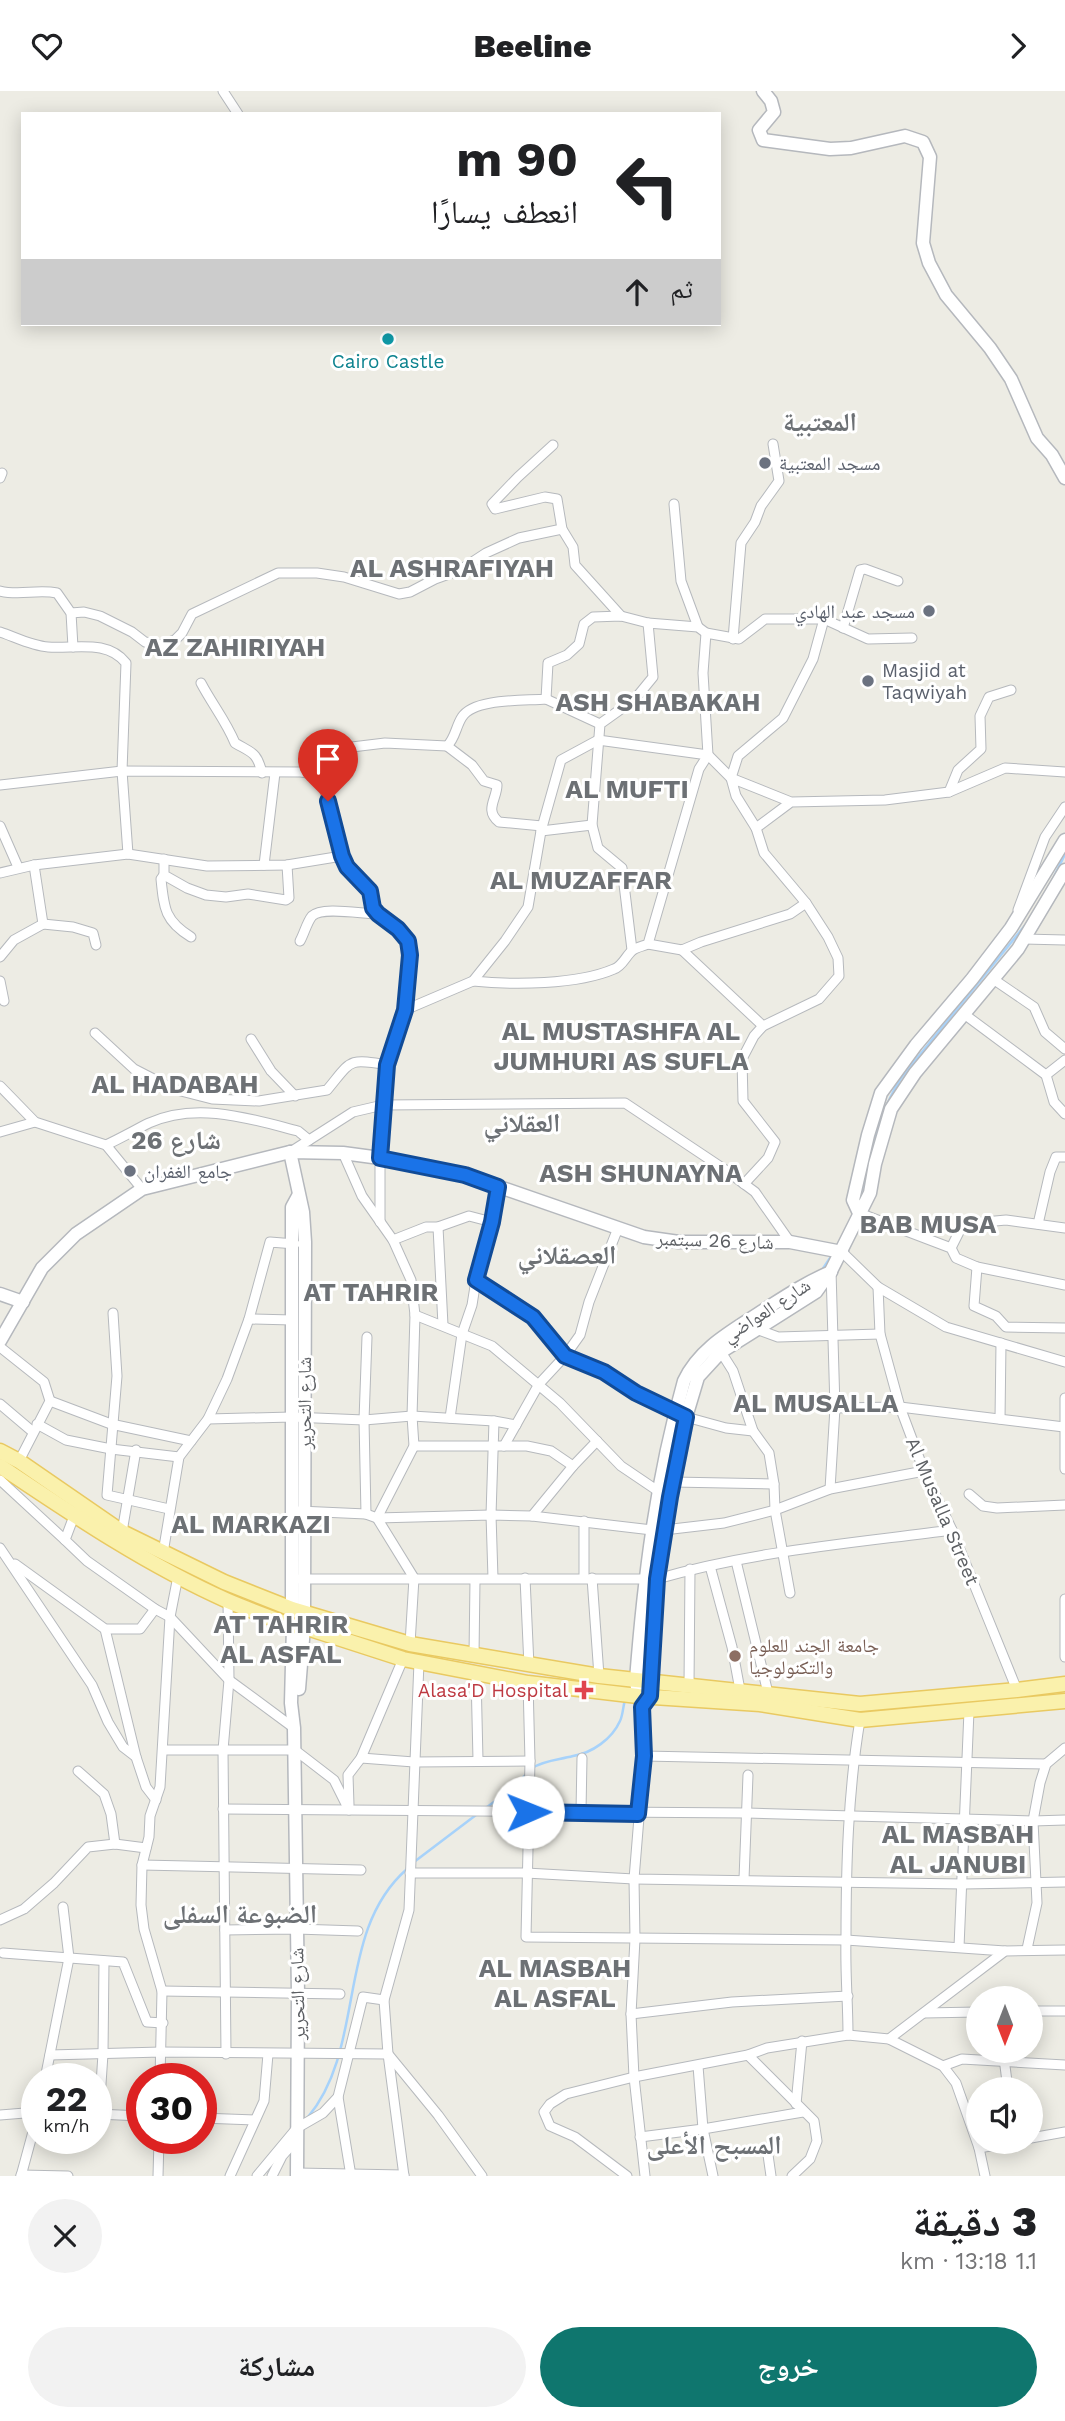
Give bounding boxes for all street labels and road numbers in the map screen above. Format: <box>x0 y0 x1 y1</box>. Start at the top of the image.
street label: شارع 26 سبتمبر <box>655 1227 774 1254</box>
street label: شارع العواضي <box>718 1273 817 1351</box>
street label: شارع التحرير <box>293 1357 316 1450</box>
street label: Al Musalla Street <box>901 1434 984 1589</box>
street label: شارع التحرير <box>285 1948 310 2041</box>

